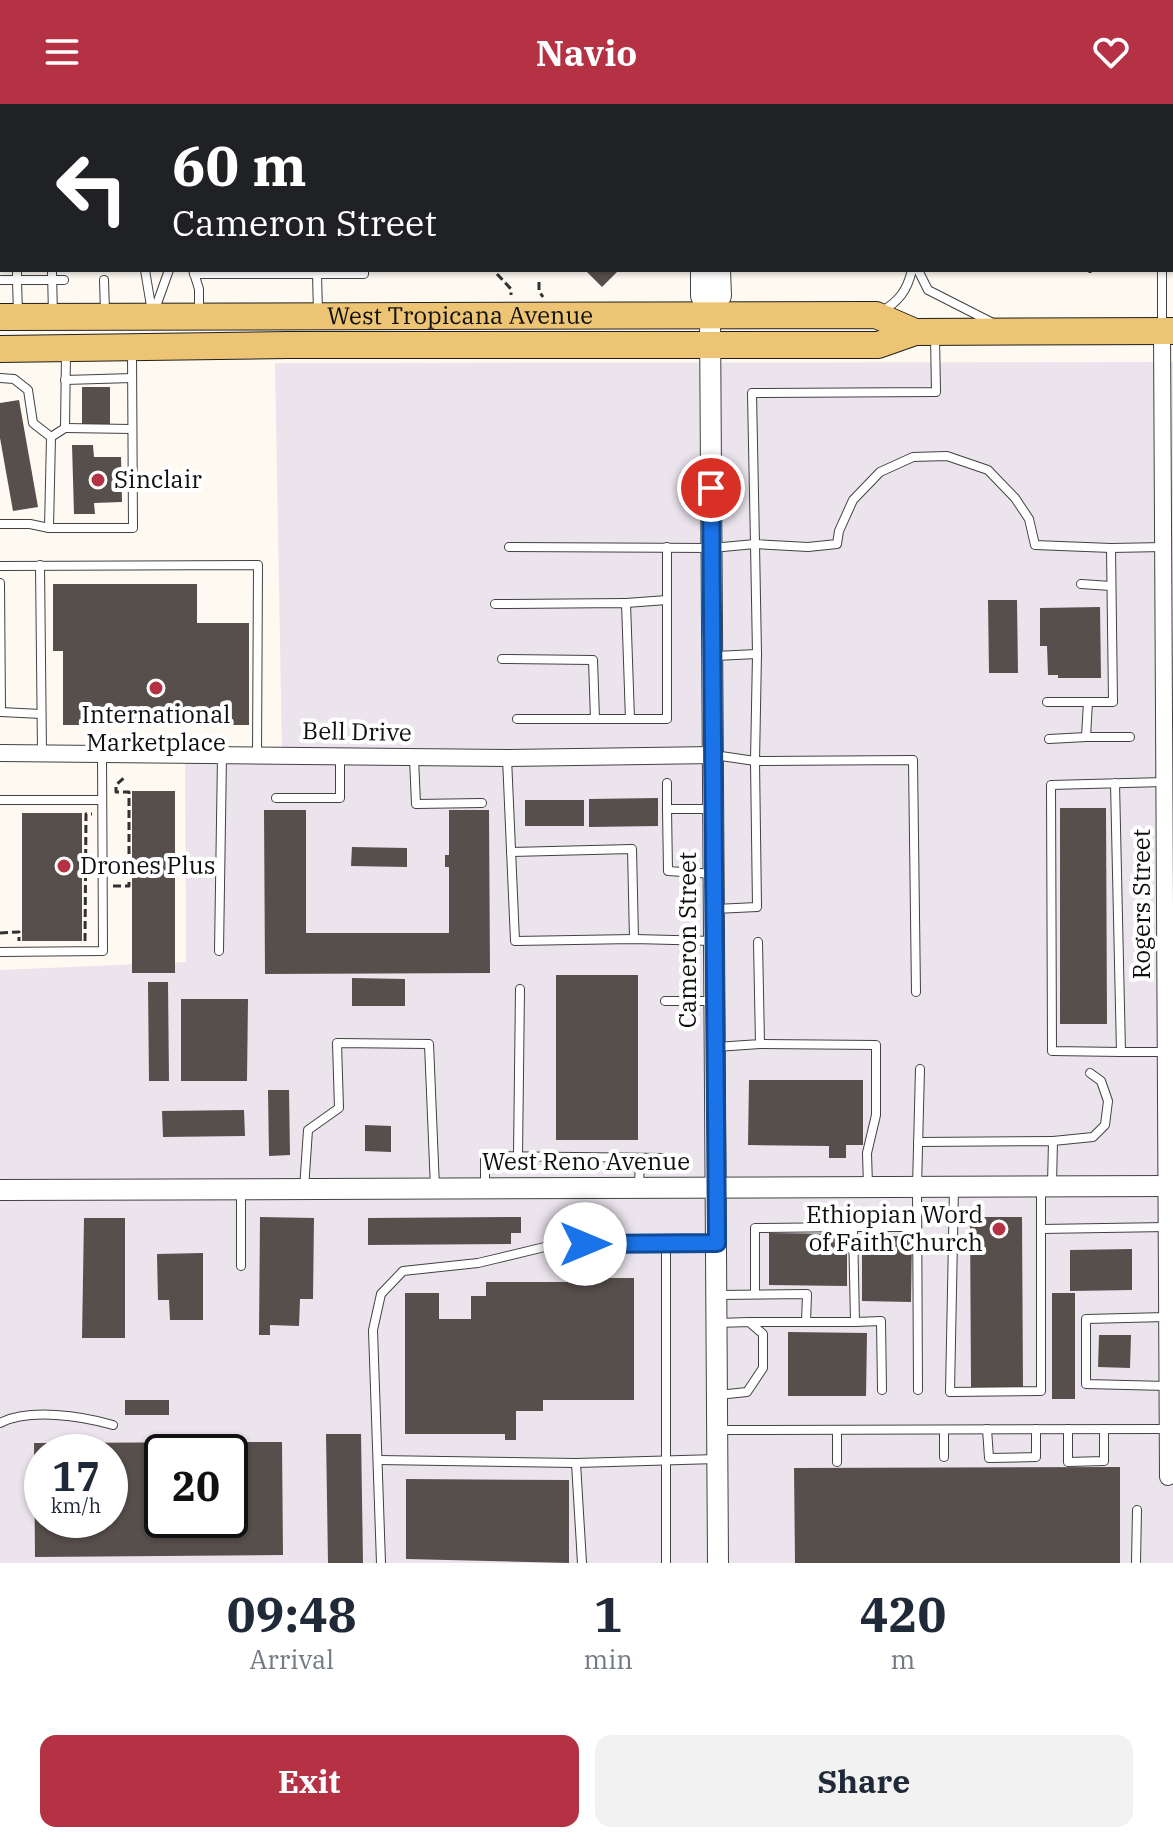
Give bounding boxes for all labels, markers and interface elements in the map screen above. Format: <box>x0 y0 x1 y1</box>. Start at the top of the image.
text: Navio <box>536 29 637 76</box>
icon: menu <box>40 30 84 74</box>
icon: heart <box>1089 30 1133 74</box>
text: 60 m <box>172 129 307 201</box>
icon: left <box>40 136 144 240</box>
text: Cameron Street <box>172 199 437 246</box>
street label: West Tropicana Avenue <box>327 299 593 331</box>
pin <box>677 454 745 522</box>
place label: Sinclair <box>114 463 202 495</box>
icon: arrive <box>689 466 733 510</box>
marker: Sinclair <box>89 471 107 489</box>
marker: International Marketplace <box>147 679 165 697</box>
place label: International Marketplace <box>81 698 231 758</box>
street label: Bell Drive <box>302 714 412 748</box>
street label: Rogers Street <box>1125 829 1157 979</box>
place label: Drones Plus <box>80 849 215 881</box>
street label: Cameron Street <box>671 852 703 1028</box>
marker: Drones Plus <box>55 857 73 875</box>
street label: West Reno Avenue <box>482 1145 690 1177</box>
place label: Ethiopian Word of Faith Church <box>806 1198 983 1258</box>
position arrow <box>543 1202 627 1286</box>
marker: Ethiopian Word of Faith Church <box>990 1220 1008 1238</box>
speed limit sign: 20 <box>144 1434 248 1538</box>
text: 17 <box>52 1450 100 1502</box>
text: km/h <box>51 1492 101 1519</box>
text: 09:48 <box>227 1583 357 1645</box>
text: 1 <box>594 1583 623 1645</box>
text: 420 <box>860 1583 946 1645</box>
text: Arrival <box>249 1642 334 1676</box>
text: min <box>583 1642 633 1676</box>
text: m <box>891 1642 915 1676</box>
button: Exit <box>40 1735 579 1827</box>
button: Share <box>595 1735 1133 1827</box>

